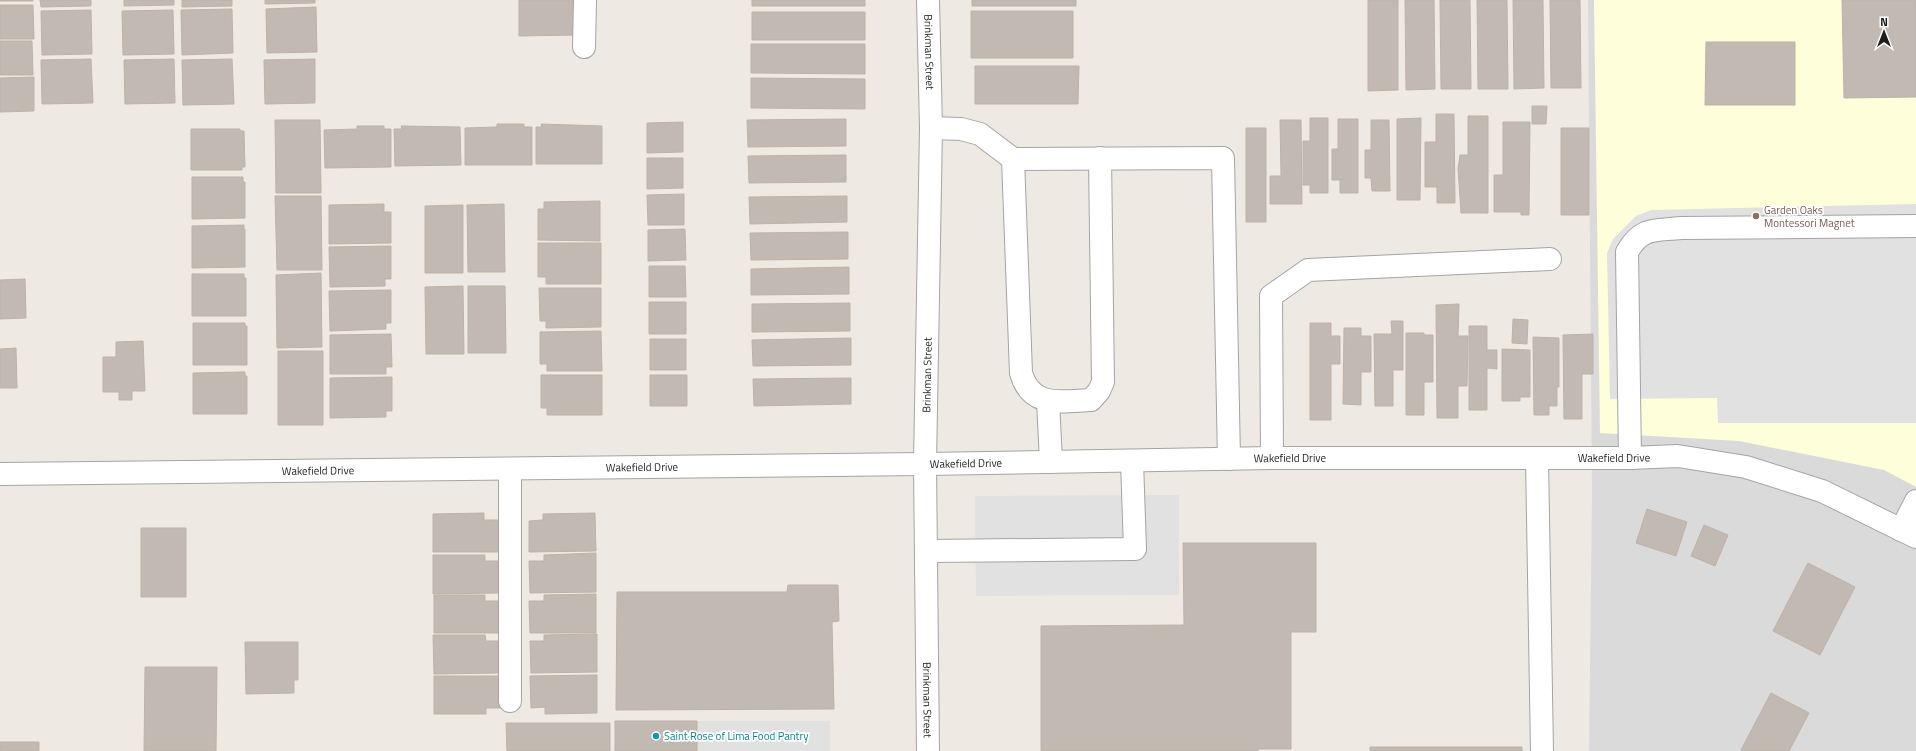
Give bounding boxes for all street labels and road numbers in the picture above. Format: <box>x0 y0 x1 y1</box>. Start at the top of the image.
street label: Brinkman Street <box>920 14 938 90</box>
street label: Brinkman Street <box>918 337 936 413</box>
street label: Wakefield Drive <box>1578 449 1651 466</box>
street label: Wakefield Drive <box>1254 450 1327 466</box>
street label: Wakefield Drive <box>930 455 1003 472</box>
street label: Wakefield Drive <box>606 459 679 475</box>
street label: Wakefield Drive <box>282 462 355 479</box>
street label: Brinkman Street <box>919 662 936 738</box>

